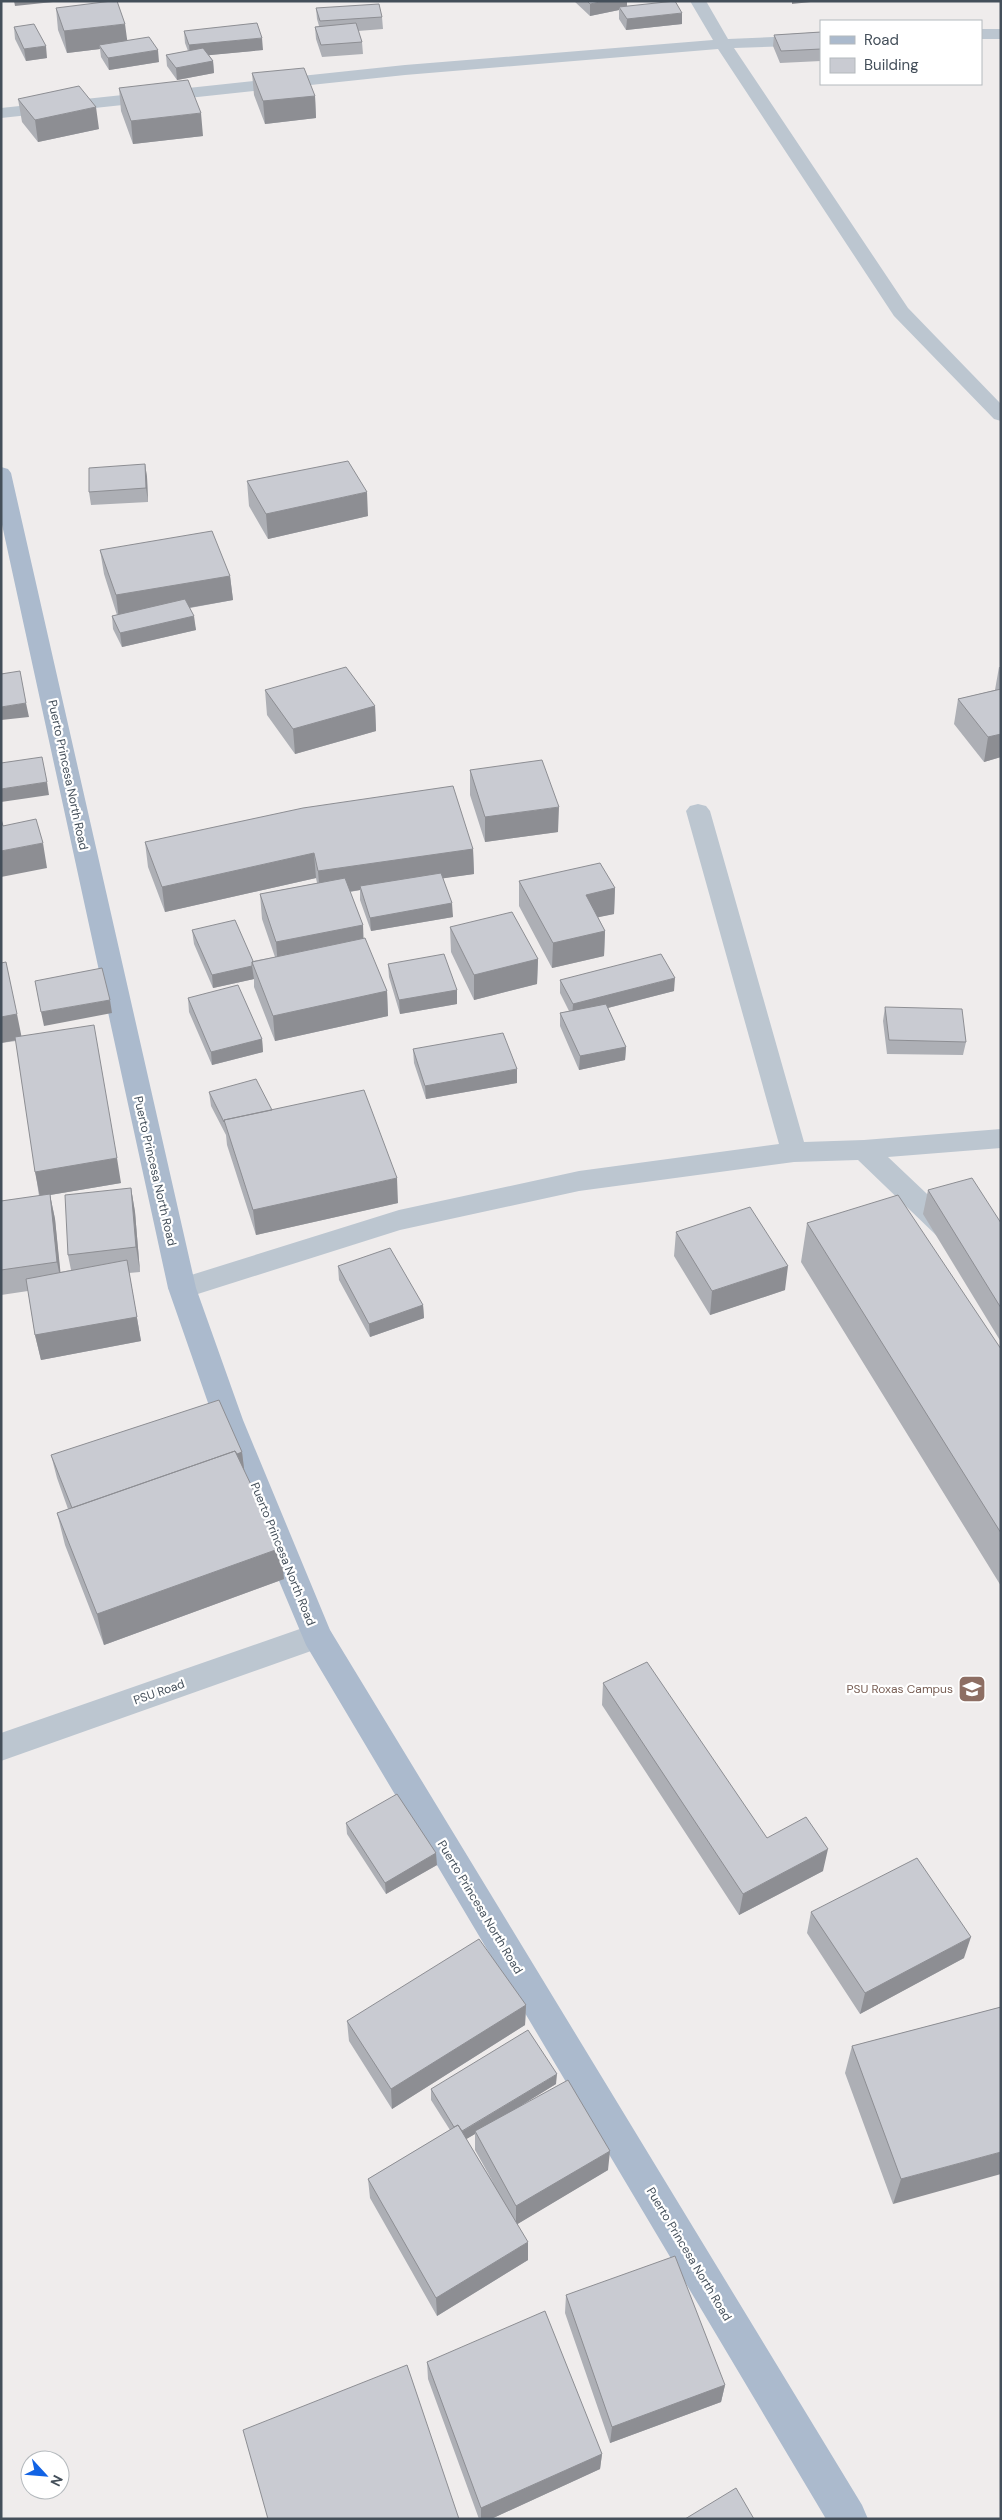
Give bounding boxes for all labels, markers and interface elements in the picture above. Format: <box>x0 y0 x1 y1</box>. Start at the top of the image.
legend <box>820 20 982 85</box>
text: Road <box>864 30 899 50</box>
text: Building <box>864 55 919 75</box>
street label: Puerto Princesa North Road <box>44 698 92 852</box>
street label: Puerto Princesa North Road <box>130 1095 180 1247</box>
street label: Puerto Princesa North Road <box>247 1480 319 1628</box>
school or university icon: PSU Roxas Campus <box>957 1674 987 1704</box>
street label: PSU Road <box>131 1676 187 1708</box>
place label: PSU Roxas Campus <box>846 1681 953 1697</box>
street label: Puerto Princesa North Road <box>434 1837 526 1977</box>
street label: Puerto Princesa North Road <box>643 2184 735 2324</box>
north arrow <box>20 2450 70 2500</box>
text: N <box>46 2472 67 2489</box>

